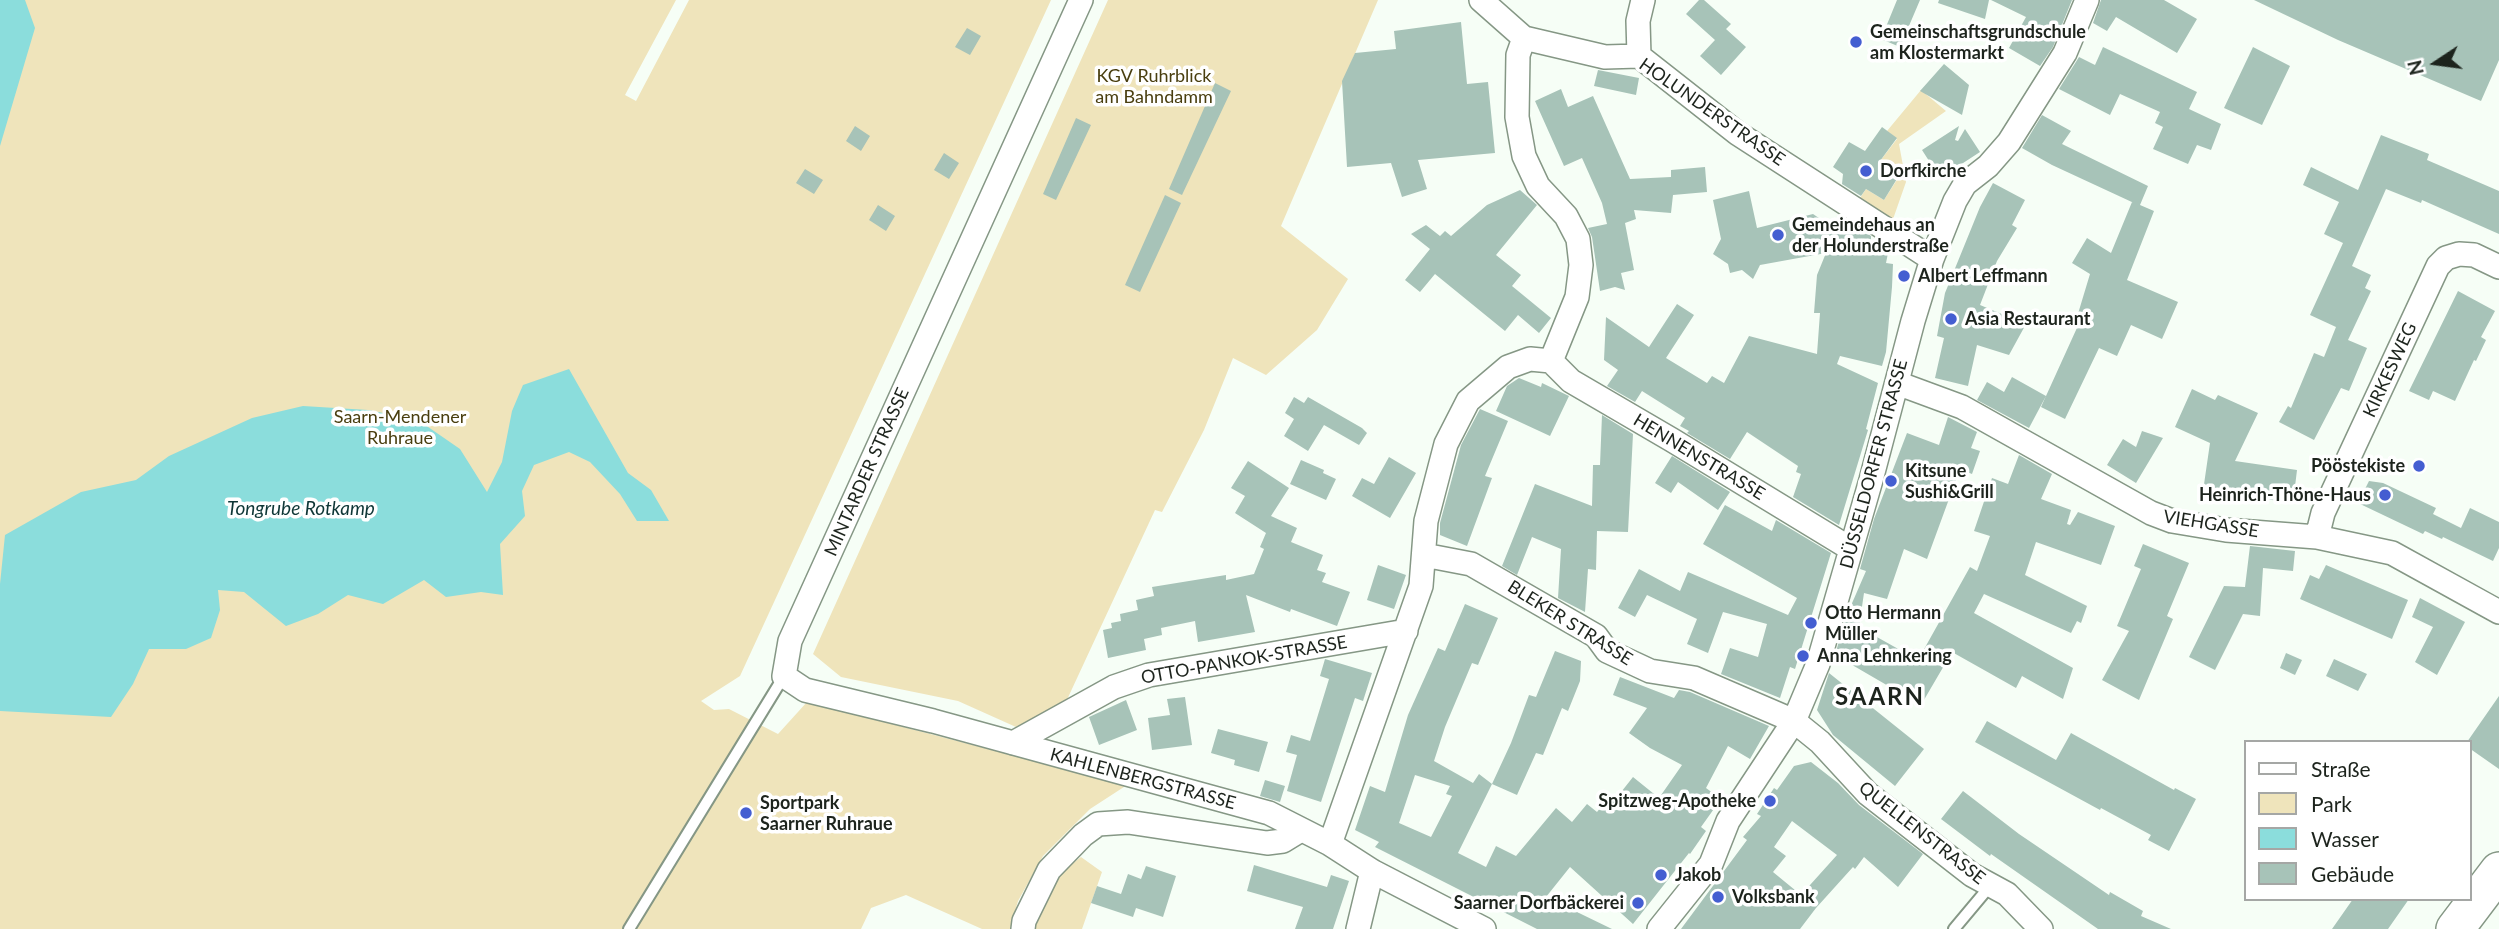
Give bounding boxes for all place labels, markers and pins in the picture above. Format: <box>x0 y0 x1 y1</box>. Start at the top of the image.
place label: Gemeinschaftsgrundschule am Klostermarkt <box>1870 21 2086 64</box>
marker: Gemeinschaftsgrundschule am Klostermarkt <box>1848 34 1864 50</box>
place label: Dorfkirche <box>1880 160 1966 182</box>
marker: Dorfkirche <box>1858 163 1874 179</box>
place label: Gemeindehaus an der Holunderstraße <box>1792 214 1949 256</box>
marker: Gemeindehaus an der Holunderstraße <box>1770 227 1786 243</box>
place label: Albert Leffmann <box>1918 265 2048 287</box>
marker: Albert Leffmann <box>1896 268 1912 284</box>
place label: Asia Restaurant <box>1965 308 2090 330</box>
marker: Asia Restaurant <box>1943 311 1959 327</box>
place label: Pööstekiste <box>2311 455 2405 477</box>
marker: Pööstekiste <box>2411 458 2427 474</box>
place label: Kitsune Sushi&Grill <box>1905 460 1994 503</box>
marker: Kitsune Sushi&Grill <box>1883 473 1899 489</box>
place label: Heinrich-Thöne-Haus <box>2199 484 2371 506</box>
marker: Heinrich-Thöne-Haus <box>2377 487 2393 503</box>
place label: Otto Hermann Müller <box>1825 602 1941 644</box>
marker: Otto Hermann Müller <box>1803 615 1819 631</box>
place label: Anna Lehnkering <box>1817 645 1952 667</box>
marker: Anna Lehnkering <box>1795 648 1811 664</box>
place label: Spitzweg-Apotheke <box>1598 790 1756 812</box>
place label: Sportpark Saarner Ruhraue <box>760 792 893 834</box>
marker: Spitzweg-Apotheke <box>1762 793 1778 809</box>
marker: Sportpark Saarner Ruhraue <box>738 805 754 821</box>
place label: Jakob <box>1675 864 1721 886</box>
marker: Jakob <box>1653 867 1669 883</box>
place label: Volksbank <box>1732 886 1815 908</box>
marker: Volksbank <box>1710 889 1726 905</box>
place label: Saarner Dorfbäckerei <box>1454 892 1624 914</box>
marker: Saarner Dorfbäckerei <box>1630 895 1646 911</box>

